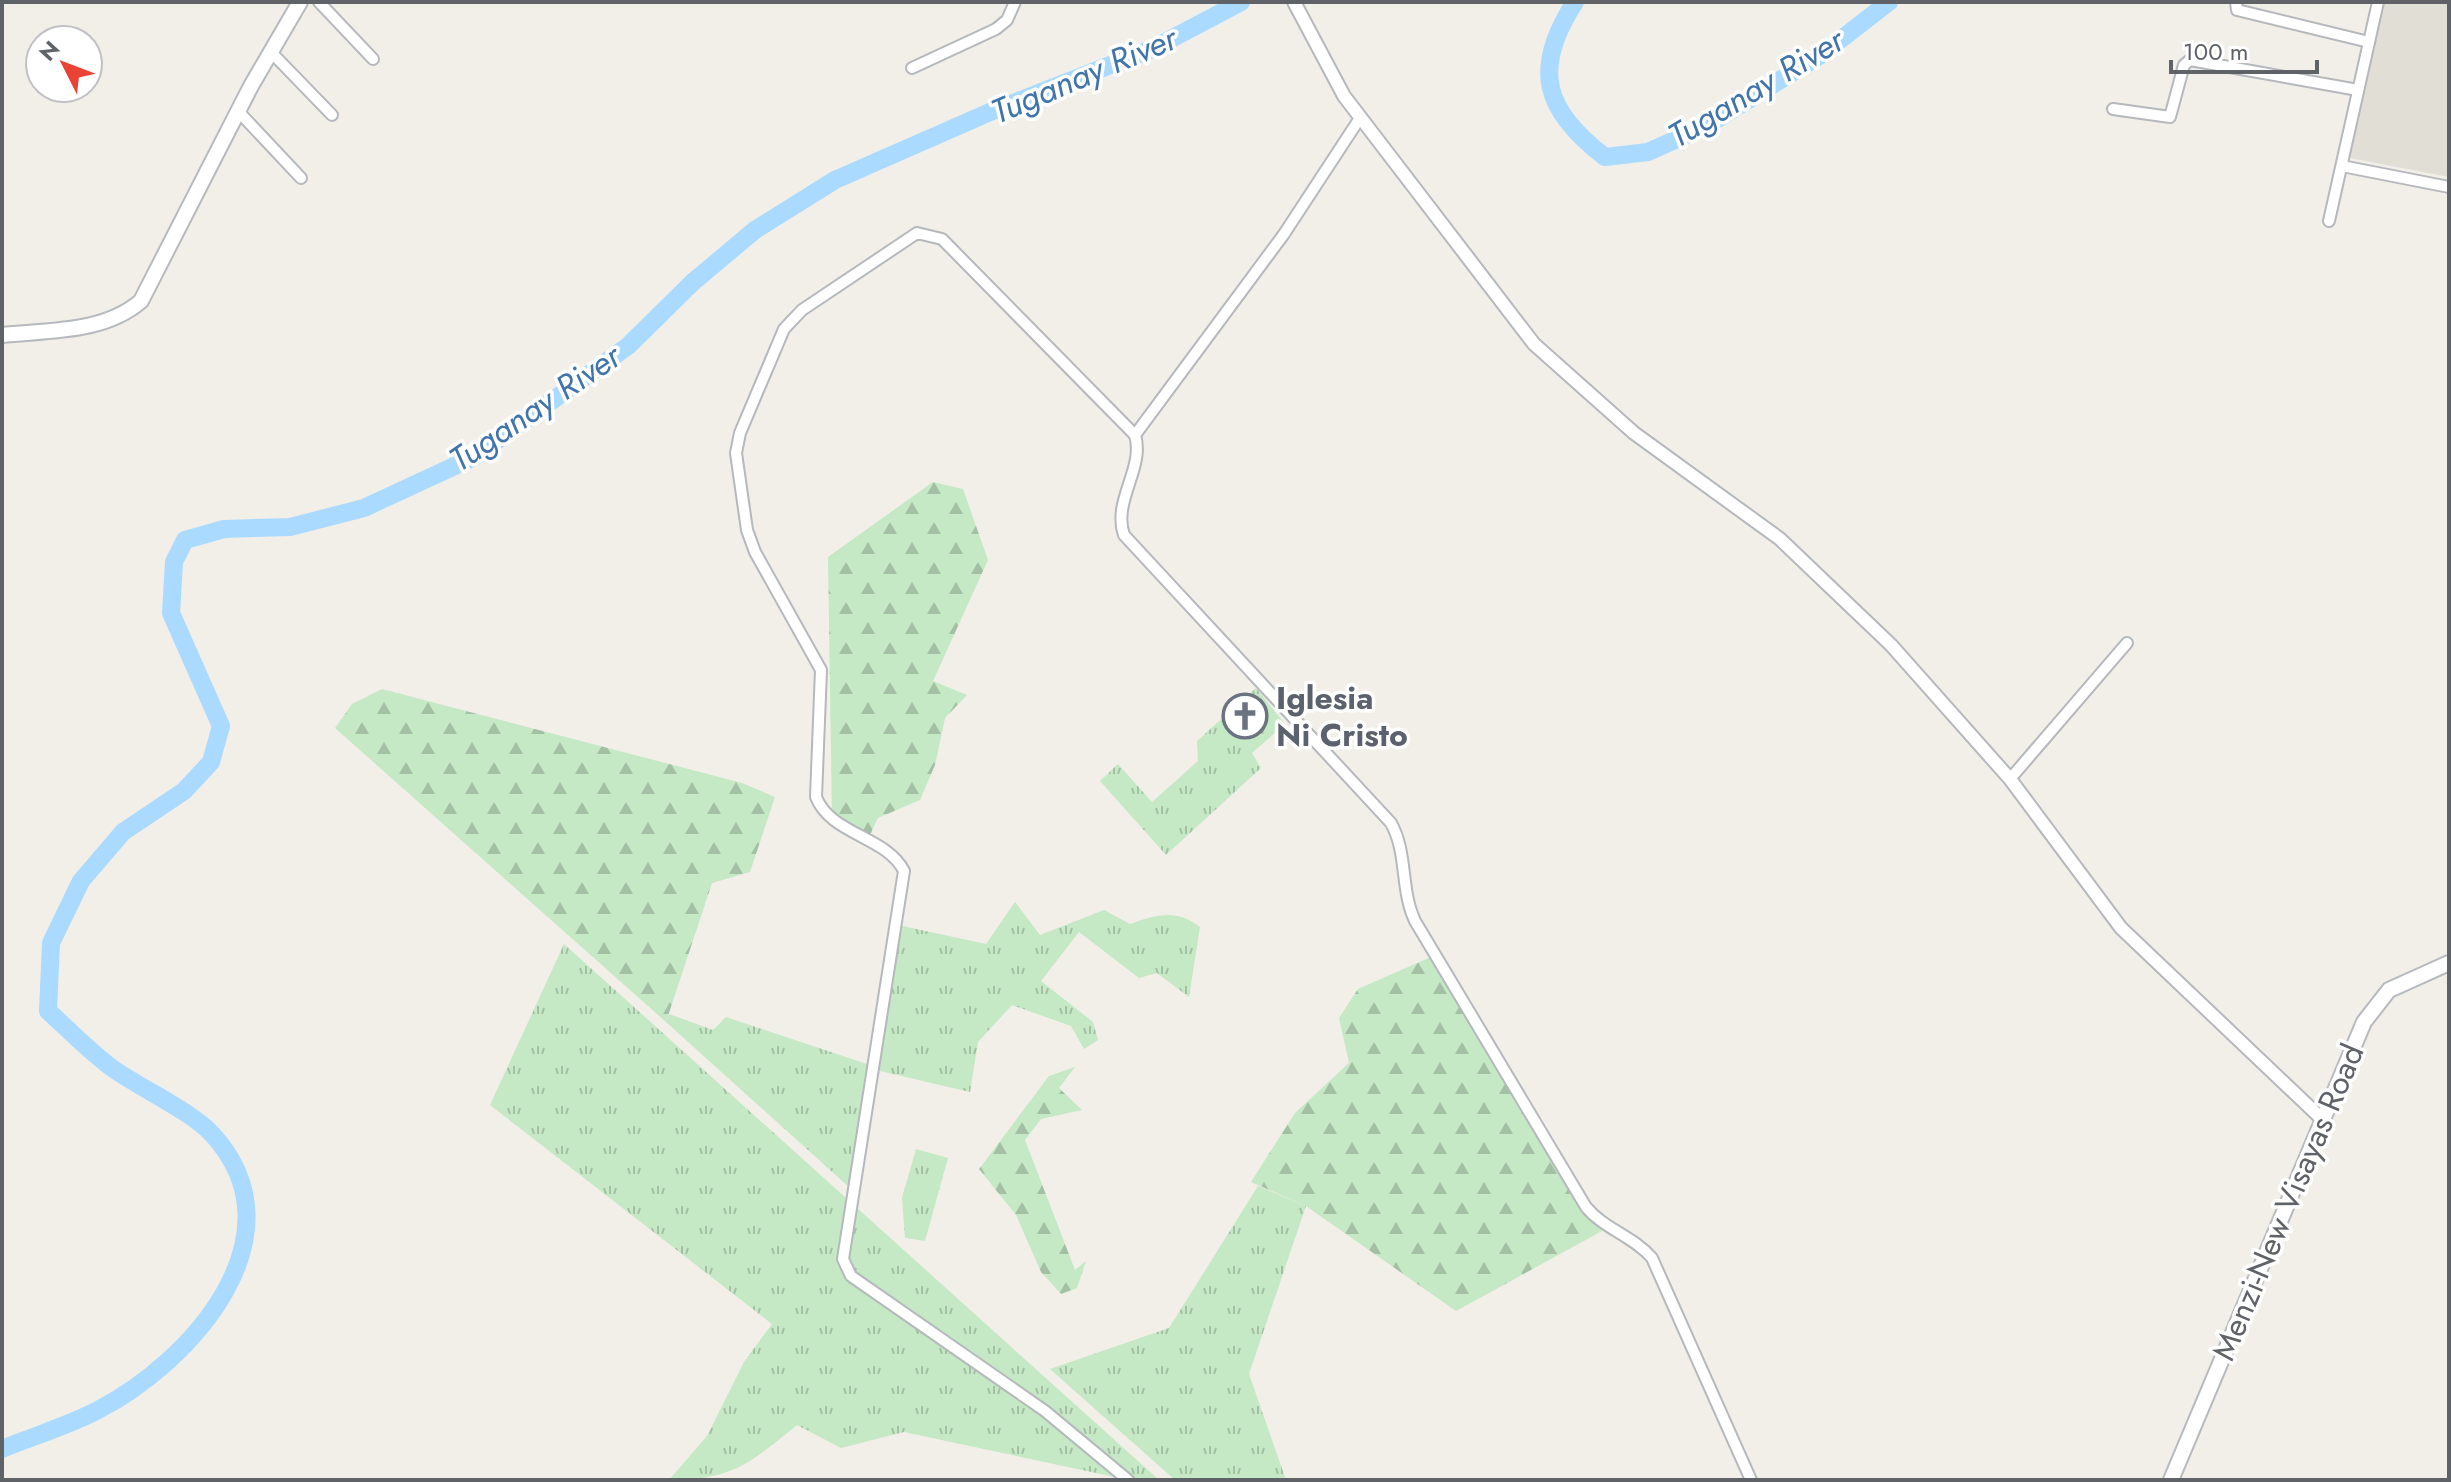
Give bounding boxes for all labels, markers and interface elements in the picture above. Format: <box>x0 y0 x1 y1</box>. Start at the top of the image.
water label: Tuganay River <box>983 13 1186 136</box>
water label: Tuganay River <box>1659 15 1855 160</box>
north arrow <box>24 24 104 104</box>
scale bar <box>2171 24 2317 74</box>
text: N <box>31 33 67 68</box>
text: 100 m <box>2183 34 2249 69</box>
water label: Tuganay River <box>439 332 632 484</box>
place label: Iglesia Ni Cristo <box>1276 675 1408 758</box>
church icon: Iglesia Ni Cristo <box>1221 692 1269 740</box>
street label: Menzi-New Visayas Road <box>2200 1037 2376 1367</box>

